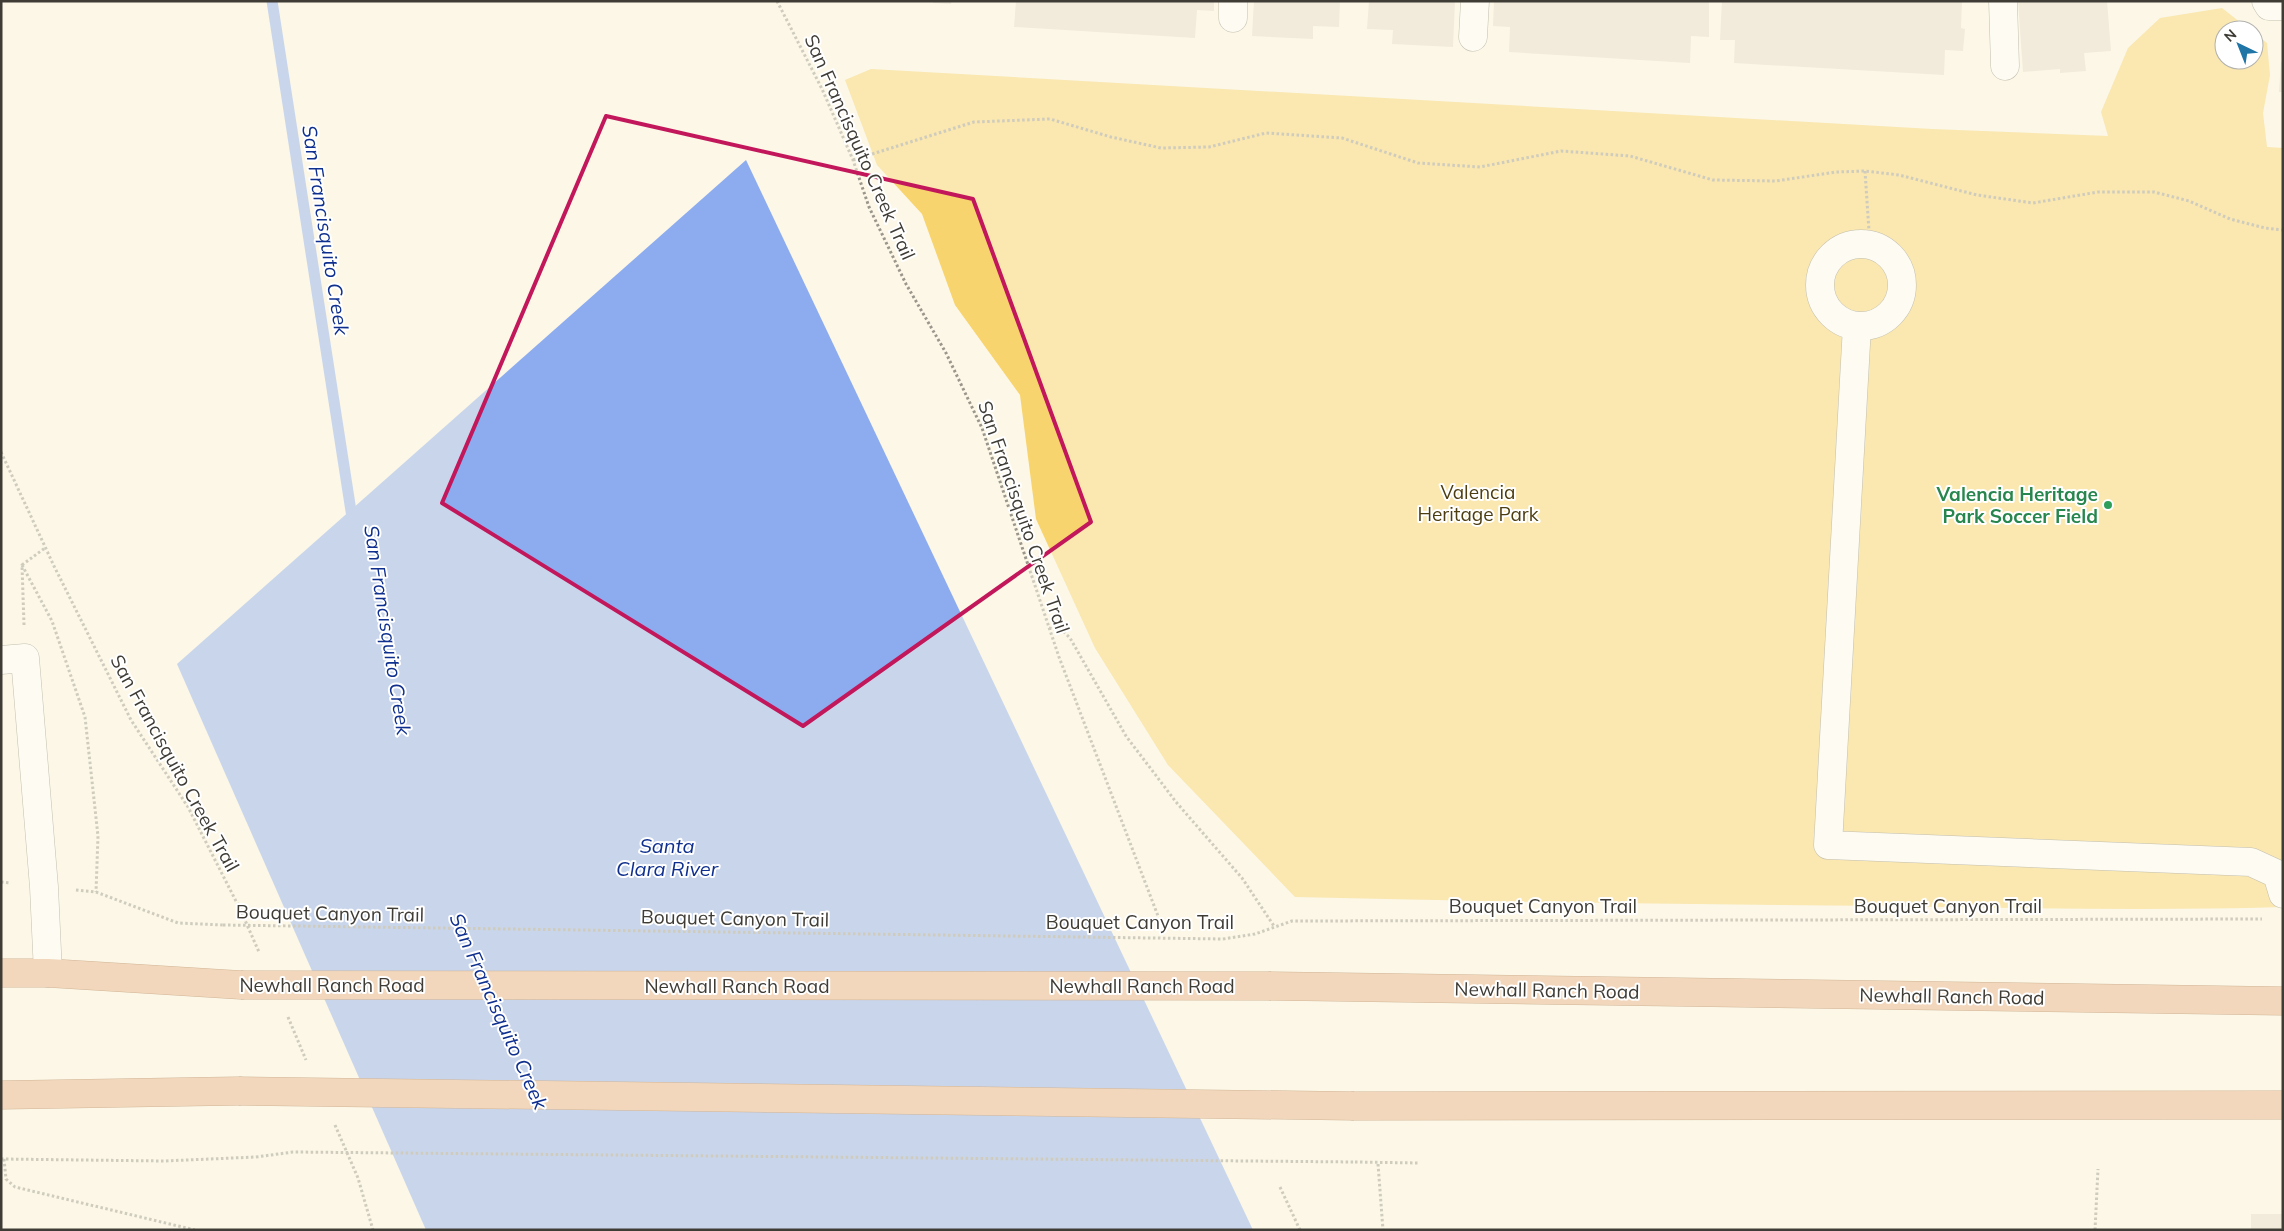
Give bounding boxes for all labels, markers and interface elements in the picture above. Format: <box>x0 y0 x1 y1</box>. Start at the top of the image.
north arrow <box>2214 20 2264 70</box>
text: N <box>2220 25 2240 46</box>
street label: San Francisquito Creek Trail <box>799 31 921 263</box>
water label: San Francisquito Creek <box>297 123 355 338</box>
street label: San Francisquito Creek Trail <box>973 398 1075 636</box>
park label: Valencia Heritage Park <box>1417 480 1539 526</box>
place label: Valencia Heritage Park Soccer Field <box>1936 482 2098 528</box>
marker: Valencia Heritage Park Soccer Field <box>2102 499 2114 511</box>
water label: San Francisquito Creek <box>359 523 417 738</box>
street label: San Francisquito Creek Trail <box>105 650 245 876</box>
water label: Santa Clara River <box>616 833 719 881</box>
street label: Bouquet Canyon Trail <box>1449 894 1637 918</box>
street label: Bouquet Canyon Trail <box>1854 894 2042 918</box>
street label: Bouquet Canyon Trail <box>236 899 424 927</box>
street label: Bouquet Canyon Trail <box>641 904 829 932</box>
water label: San Francisquito Creek <box>444 909 554 1114</box>
street label: Bouquet Canyon Trail <box>1046 910 1234 934</box>
street label: Newhall Ranch Road <box>239 973 425 997</box>
street label: Newhall Ranch Road <box>644 974 830 998</box>
street label: Newhall Ranch Road <box>1049 974 1235 998</box>
street label: Newhall Ranch Road <box>1454 976 1640 1004</box>
street label: Newhall Ranch Road <box>1859 982 2045 1010</box>

